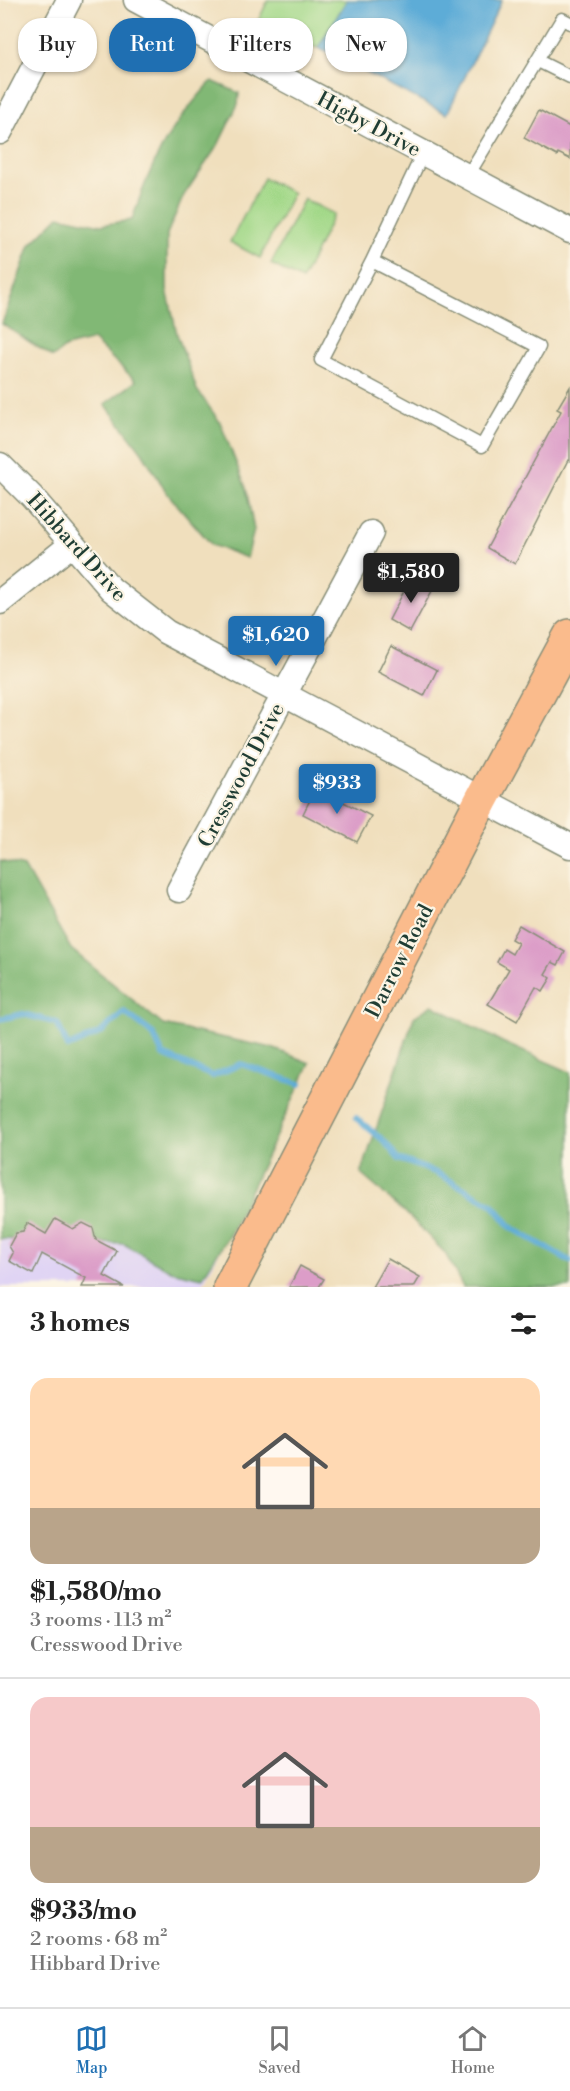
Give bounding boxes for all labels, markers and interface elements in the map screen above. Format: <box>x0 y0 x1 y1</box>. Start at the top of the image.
chip: Buy <box>18 18 97 72</box>
chip: Rent <box>109 18 196 72</box>
chip: Filters <box>208 18 313 72</box>
chip: New <box>325 18 407 72</box>
street label: Higby Drive <box>312 87 425 163</box>
street label: Hibbard Drive <box>21 488 132 607</box>
pin: $1,580 <box>362 553 460 604</box>
text: $1,580 <box>377 560 445 585</box>
pin: $1,620 <box>227 616 325 667</box>
text: $1,620 <box>242 623 310 648</box>
street label: Cresswood Drive <box>193 699 291 852</box>
pin: $933 <box>301 764 373 815</box>
text: $933 <box>313 771 361 796</box>
street label: Darrow Road <box>360 900 440 1023</box>
text: 3 homes <box>30 1307 130 1339</box>
icon: filters <box>507 1307 540 1340</box>
icon: home <box>231 1417 339 1525</box>
text: $1,580/mo <box>30 1576 162 1608</box>
text: 3 rooms · 113 m² <box>30 1608 171 1633</box>
text: Cresswood Drive <box>30 1633 183 1658</box>
icon: home <box>231 1736 339 1844</box>
text: $933/mo <box>30 1895 137 1927</box>
text: 2 rooms · 68 m² <box>30 1927 167 1952</box>
text: Hibbard Drive <box>30 1952 160 1977</box>
tab: Map <box>75 2022 108 2078</box>
tab: Saved <box>259 2022 301 2078</box>
tab: Home <box>451 2022 495 2078</box>

